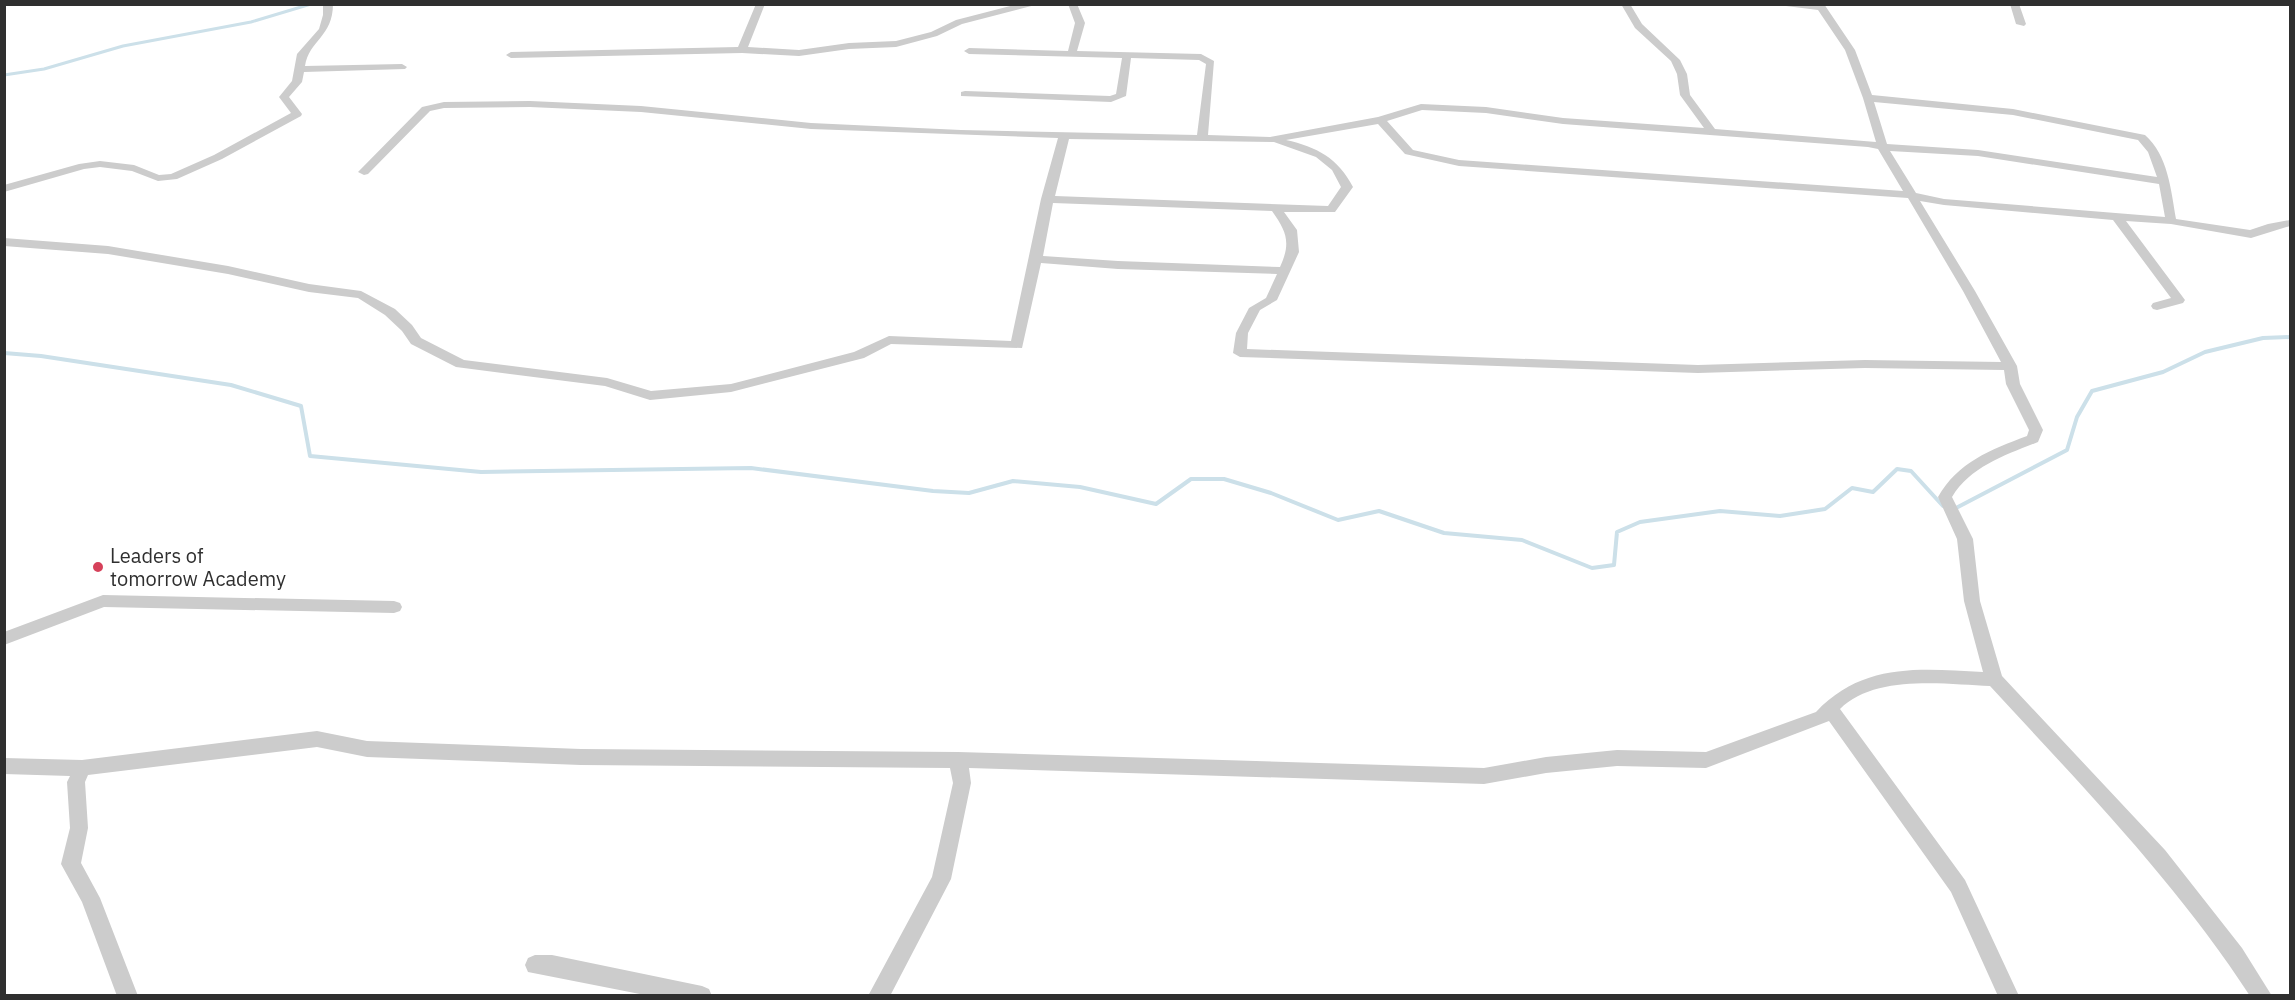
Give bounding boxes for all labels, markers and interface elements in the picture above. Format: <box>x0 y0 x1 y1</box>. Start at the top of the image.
place label: Leaders of tomorrow Academy <box>110 542 286 592</box>
marker: Leaders of tomorrow Academy <box>91 560 105 574</box>

